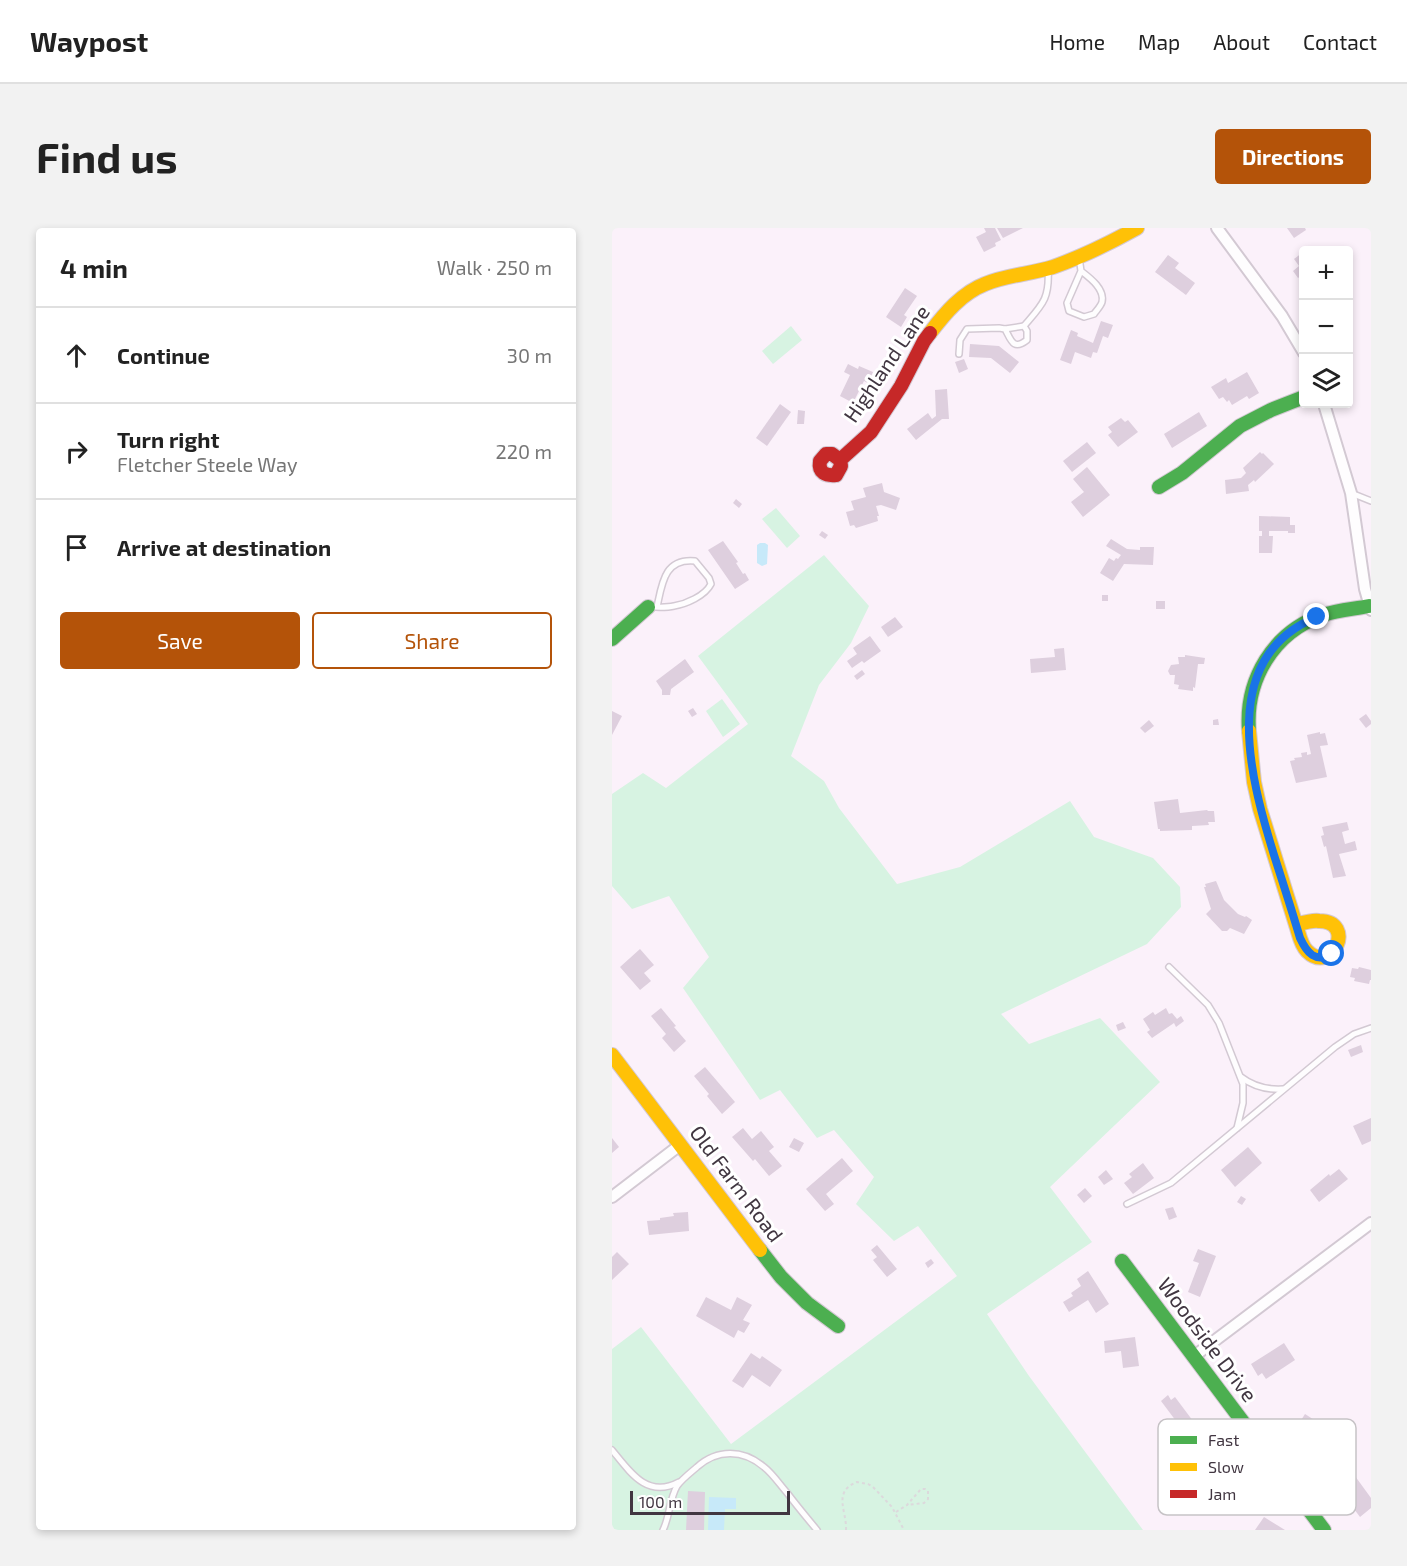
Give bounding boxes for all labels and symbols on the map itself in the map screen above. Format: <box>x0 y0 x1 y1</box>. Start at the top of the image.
street label: Highland Lane <box>837 300 934 426</box>
route end <box>1303 603 1329 629</box>
route start <box>1318 940 1344 966</box>
street label: Old Farm Road <box>685 1120 789 1246</box>
street label: Woodside Drive <box>1153 1272 1263 1406</box>
legend <box>1158 1419 1356 1515</box>
text: Fast <box>1208 1430 1239 1449</box>
text: Slow <box>1208 1457 1244 1476</box>
text: Jam <box>1208 1484 1236 1503</box>
scale bar <box>630 1488 790 1516</box>

